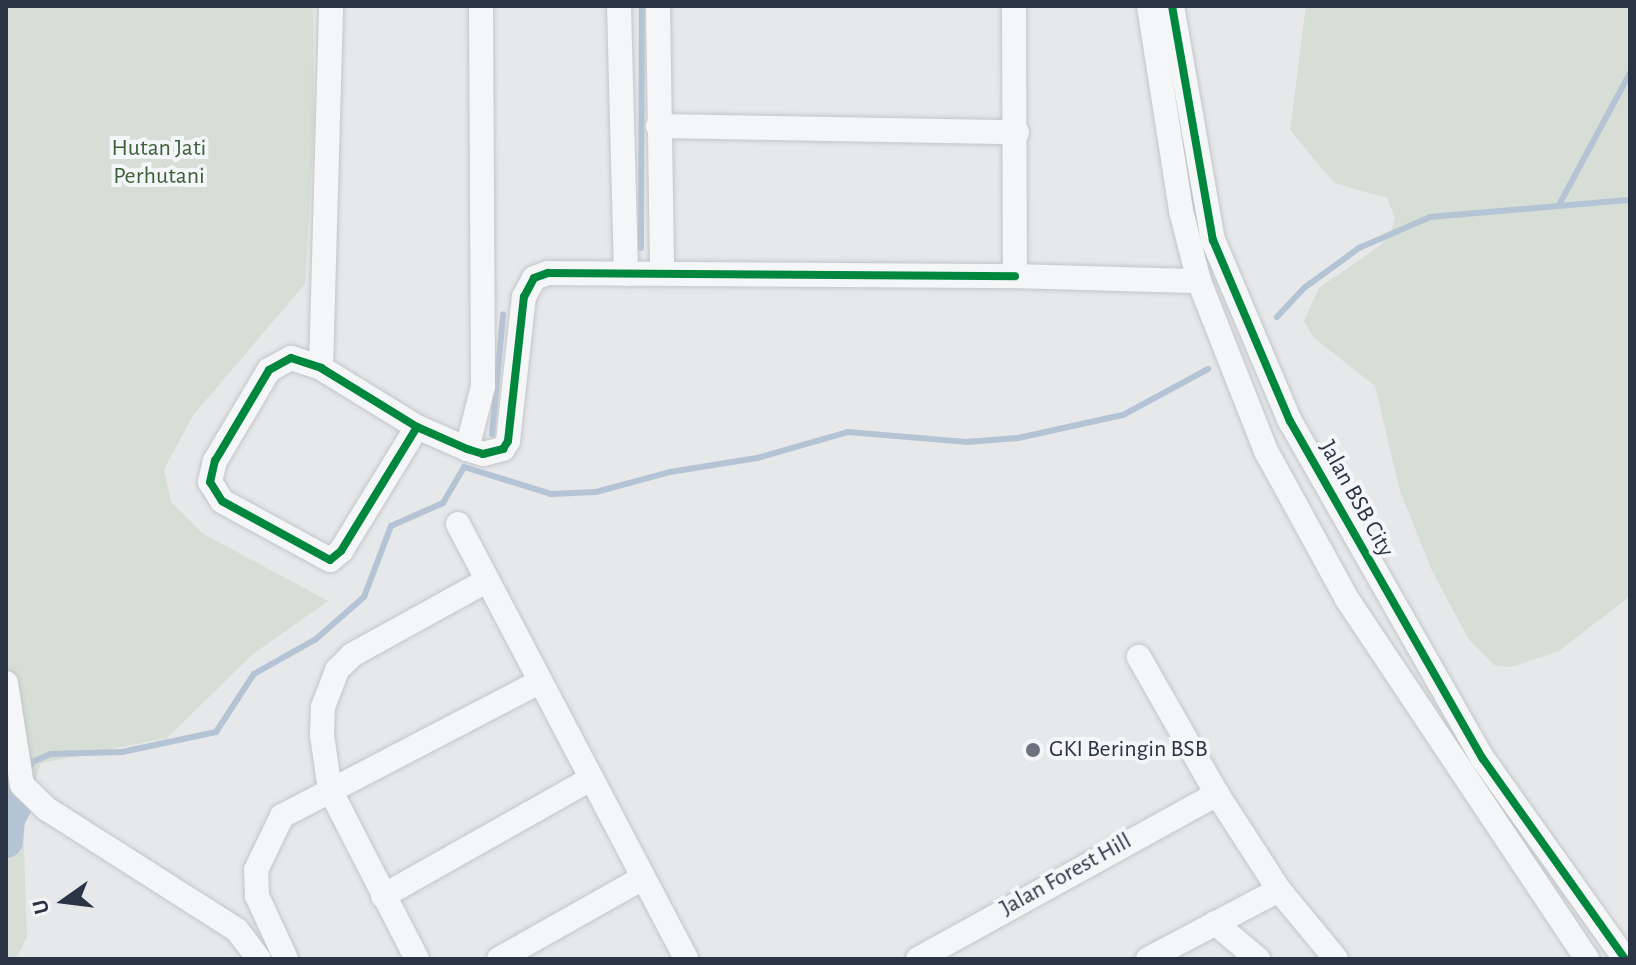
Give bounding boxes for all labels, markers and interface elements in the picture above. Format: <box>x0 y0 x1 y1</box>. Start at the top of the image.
park label: Hutan Jati Perhutani <box>112 135 206 191</box>
street label: Jalan BSB City <box>1312 436 1400 562</box>
place label: GKI Beringin BSB <box>1049 736 1208 764</box>
marker: GKI Beringin BSB <box>1024 741 1042 759</box>
street label: Jalan Forest Hill <box>995 827 1137 923</box>
north arrow <box>24 861 104 941</box>
text: U <box>28 897 53 916</box>

